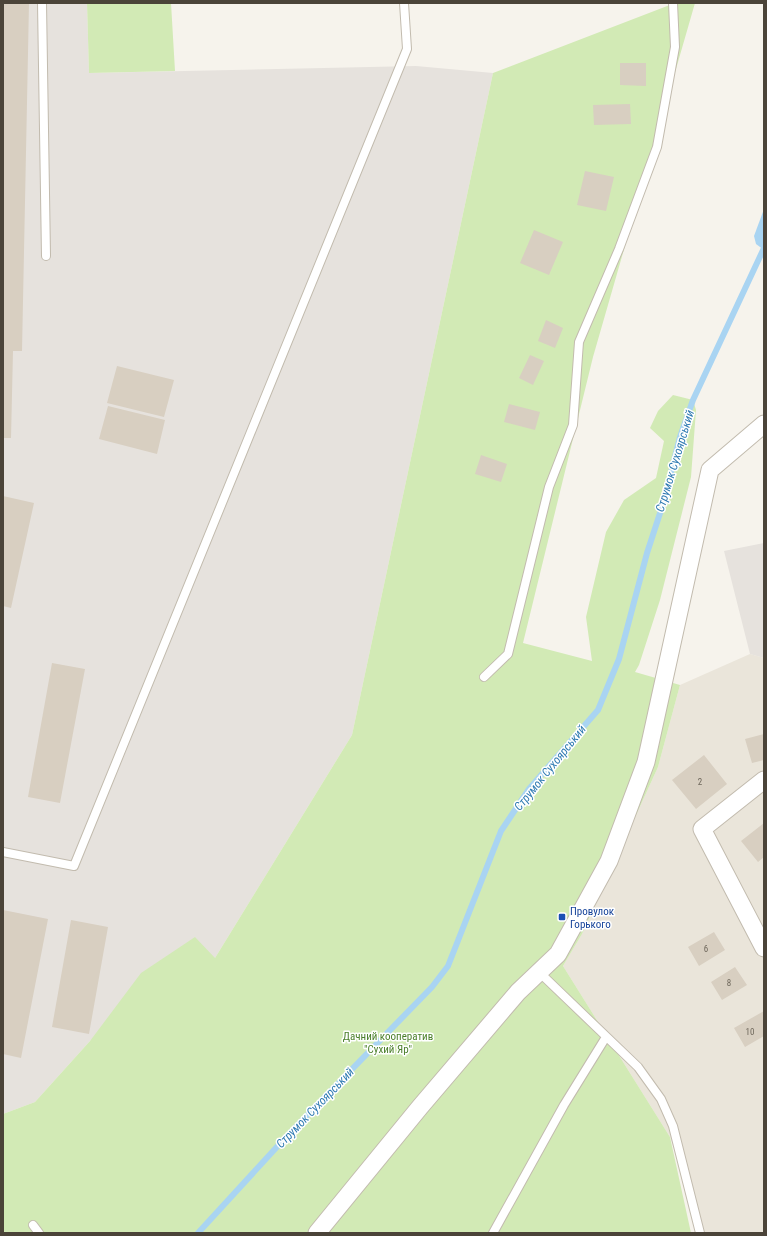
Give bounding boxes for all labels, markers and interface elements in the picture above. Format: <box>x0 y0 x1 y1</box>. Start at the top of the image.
water label: Струмок Сухоярський <box>653 408 697 514</box>
water label: Струмок Сухоярський <box>511 722 589 814</box>
house number: 2 <box>698 777 703 787</box>
place label: Провулок Горького <box>570 905 615 931</box>
marker: Провулок Горького <box>557 912 567 922</box>
house number: 6 <box>704 944 708 954</box>
house number: 8 <box>727 978 731 988</box>
house number: 10 <box>746 1027 754 1037</box>
park label: Дачний кооператив "Сухий Яр" <box>343 1030 433 1056</box>
water label: Струмок Сухоярський <box>273 1065 357 1151</box>

